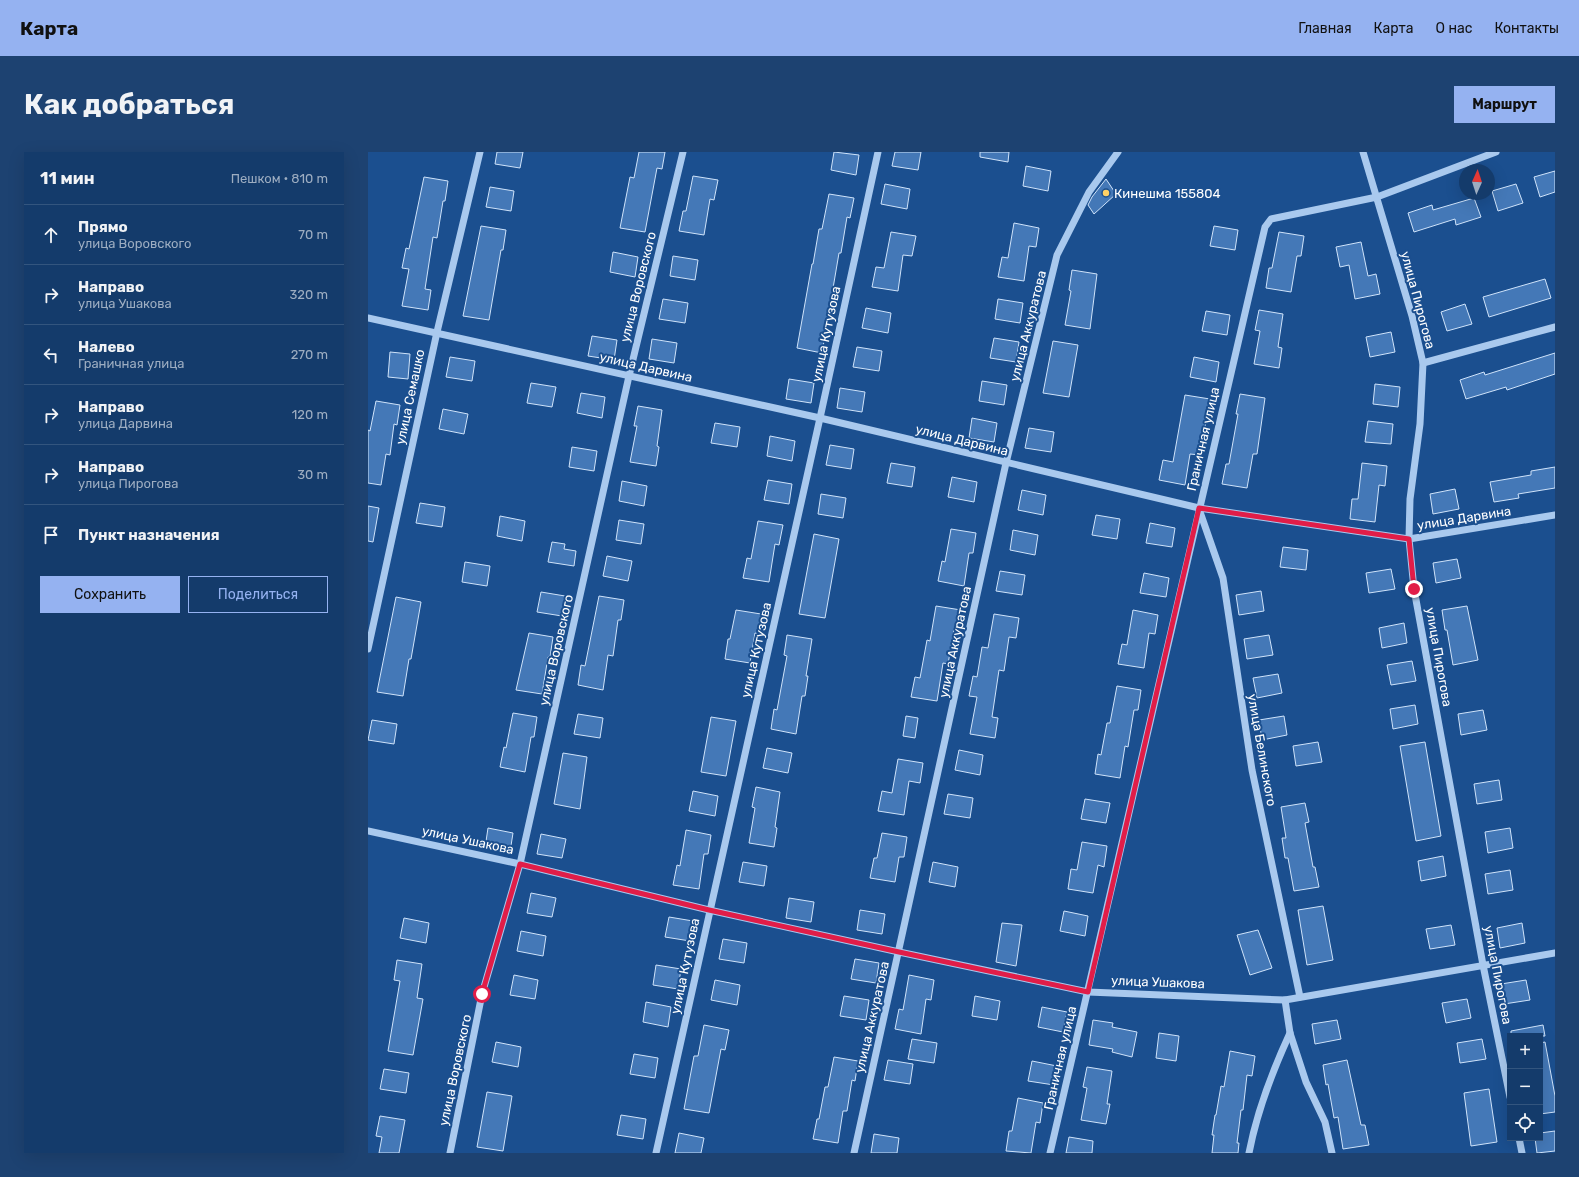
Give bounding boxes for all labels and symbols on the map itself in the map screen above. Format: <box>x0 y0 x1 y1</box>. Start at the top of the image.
north arrow <box>1459 164 1495 200</box>
place label: Кинешма 155804 <box>1114 186 1221 201</box>
marker: Кинешма 155804 <box>1101 188 1111 198</box>
street label: улица Воровского <box>617 230 659 344</box>
street label: улица Пирогова <box>1398 250 1438 350</box>
street label: улица Аккуратова <box>1007 269 1049 383</box>
street label: улица Кутузова <box>809 285 843 383</box>
street label: улица Семашко <box>393 348 427 446</box>
street label: улица Дарвина <box>598 349 694 385</box>
street label: Граничная улица <box>1184 385 1222 493</box>
street label: улица Дарвина <box>914 421 1010 459</box>
street label: улица Дарвина <box>1416 503 1512 533</box>
route end <box>1405 580 1423 598</box>
street label: улица Аккуратова <box>936 585 974 699</box>
street label: улица Воровского <box>536 593 576 707</box>
street label: улица Кутузова <box>738 601 774 699</box>
street label: улица Пирогова <box>1423 606 1455 708</box>
street label: улица Белинского <box>1245 693 1279 807</box>
street label: улица Ушакова <box>421 823 515 857</box>
street label: улица Кутузова <box>668 917 702 1015</box>
street label: улица Пирогова <box>1481 924 1515 1026</box>
street label: улица Аккуратова <box>852 960 892 1074</box>
street label: улица Ушакова <box>1111 973 1205 991</box>
route start <box>473 985 491 1003</box>
street label: Граничная улица <box>1041 1004 1079 1112</box>
street label: улица Воровского <box>436 1013 474 1127</box>

